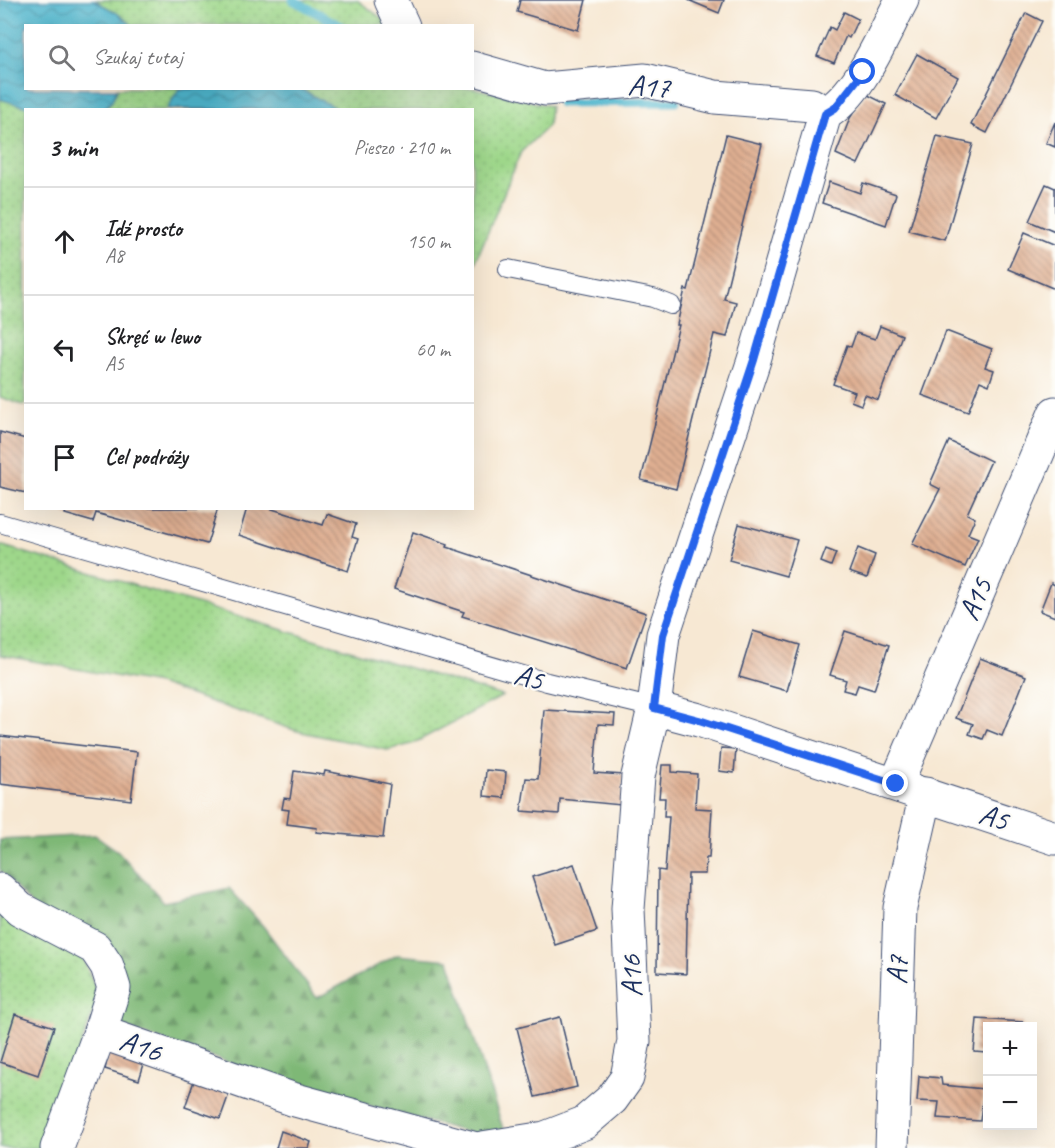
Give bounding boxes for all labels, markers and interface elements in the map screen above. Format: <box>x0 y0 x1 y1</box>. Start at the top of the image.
search box <box>24 24 474 90</box>
icon: search <box>45 41 78 74</box>
text: Szukaj tutaj <box>93 43 183 71</box>
route start <box>849 58 875 84</box>
street label: A17 <box>626 65 673 107</box>
text: 3 min <box>48 131 98 164</box>
text: Pieszo · 210 m <box>354 135 450 160</box>
text: Idź prosto <box>105 215 182 243</box>
icon: ahead <box>48 225 81 258</box>
text: 150 m <box>407 229 450 254</box>
text: A8 <box>105 243 124 268</box>
text: Skręć w lewo <box>105 323 200 351</box>
icon: left <box>48 333 81 366</box>
text: 60 m <box>416 337 450 362</box>
text: A5 <box>105 351 124 376</box>
icon: arrive <box>48 441 81 474</box>
text: Cel podróży <box>105 443 188 471</box>
street label: A15 <box>949 571 1001 626</box>
street label: A5 <box>510 655 549 700</box>
route end <box>882 770 908 796</box>
street label: A5 <box>975 795 1015 840</box>
street label: A16 <box>611 953 651 998</box>
street label: A7 <box>877 953 917 985</box>
street label: A16 <box>115 1021 168 1071</box>
map controls <box>983 1022 1037 1130</box>
button: + <box>983 1022 1037 1076</box>
button: − <box>983 1076 1037 1130</box>

